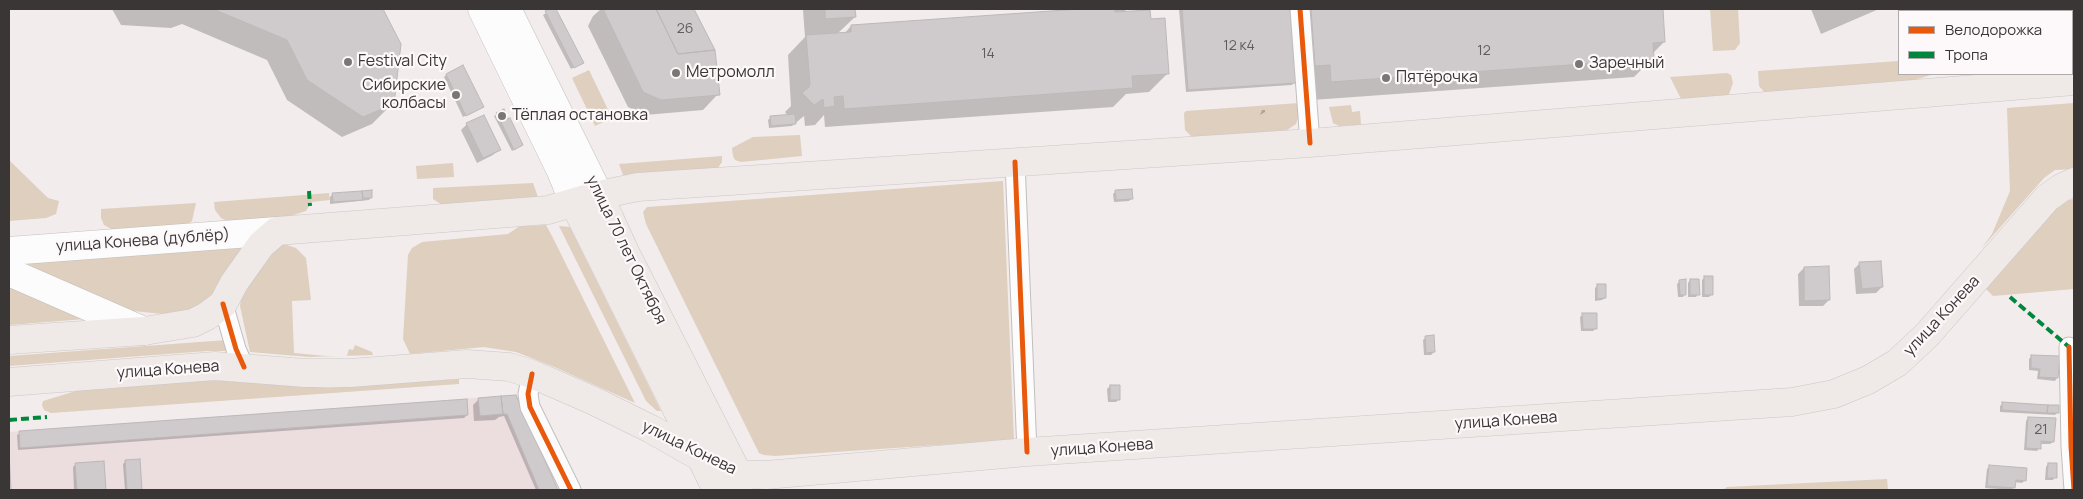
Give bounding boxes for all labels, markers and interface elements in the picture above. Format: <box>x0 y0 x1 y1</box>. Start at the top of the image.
legend <box>1898 10 2073 75</box>
text: Велодорожка <box>1945 19 2042 40</box>
house number: 26 <box>677 21 693 37</box>
house number: 12 к4 <box>1223 38 1255 54</box>
house number: 12 <box>1477 43 1491 59</box>
text: Тропа <box>1945 44 1988 65</box>
house number: 14 <box>981 46 995 62</box>
place label: Festival City <box>358 52 447 72</box>
place label: Заречный <box>1589 54 1664 74</box>
marker: Festival City <box>342 56 354 68</box>
marker: Заречный <box>1573 58 1585 70</box>
place label: Метромолл <box>686 63 775 83</box>
marker: Метромолл <box>670 67 682 79</box>
place label: Пятёрочка <box>1396 68 1478 88</box>
marker: Пятёрочка <box>1380 72 1392 84</box>
place label: Сибирские колбасы <box>362 76 446 114</box>
marker: Сибирские колбасы <box>450 89 462 101</box>
place label: Тёплая остановка <box>512 106 648 126</box>
marker: Тёплая остановка <box>496 110 508 122</box>
street label: улица 70 лет Октября <box>582 173 670 327</box>
street label: улица Конева (дублёр) <box>55 225 231 257</box>
street label: улица Конева <box>1900 272 1984 360</box>
street label: улица Конева <box>116 357 220 383</box>
street label: улица Конева <box>1454 408 1558 434</box>
street label: улица Конева <box>639 417 739 479</box>
house number: 21 <box>2034 422 2048 438</box>
street label: улица Конева <box>1050 435 1154 461</box>

